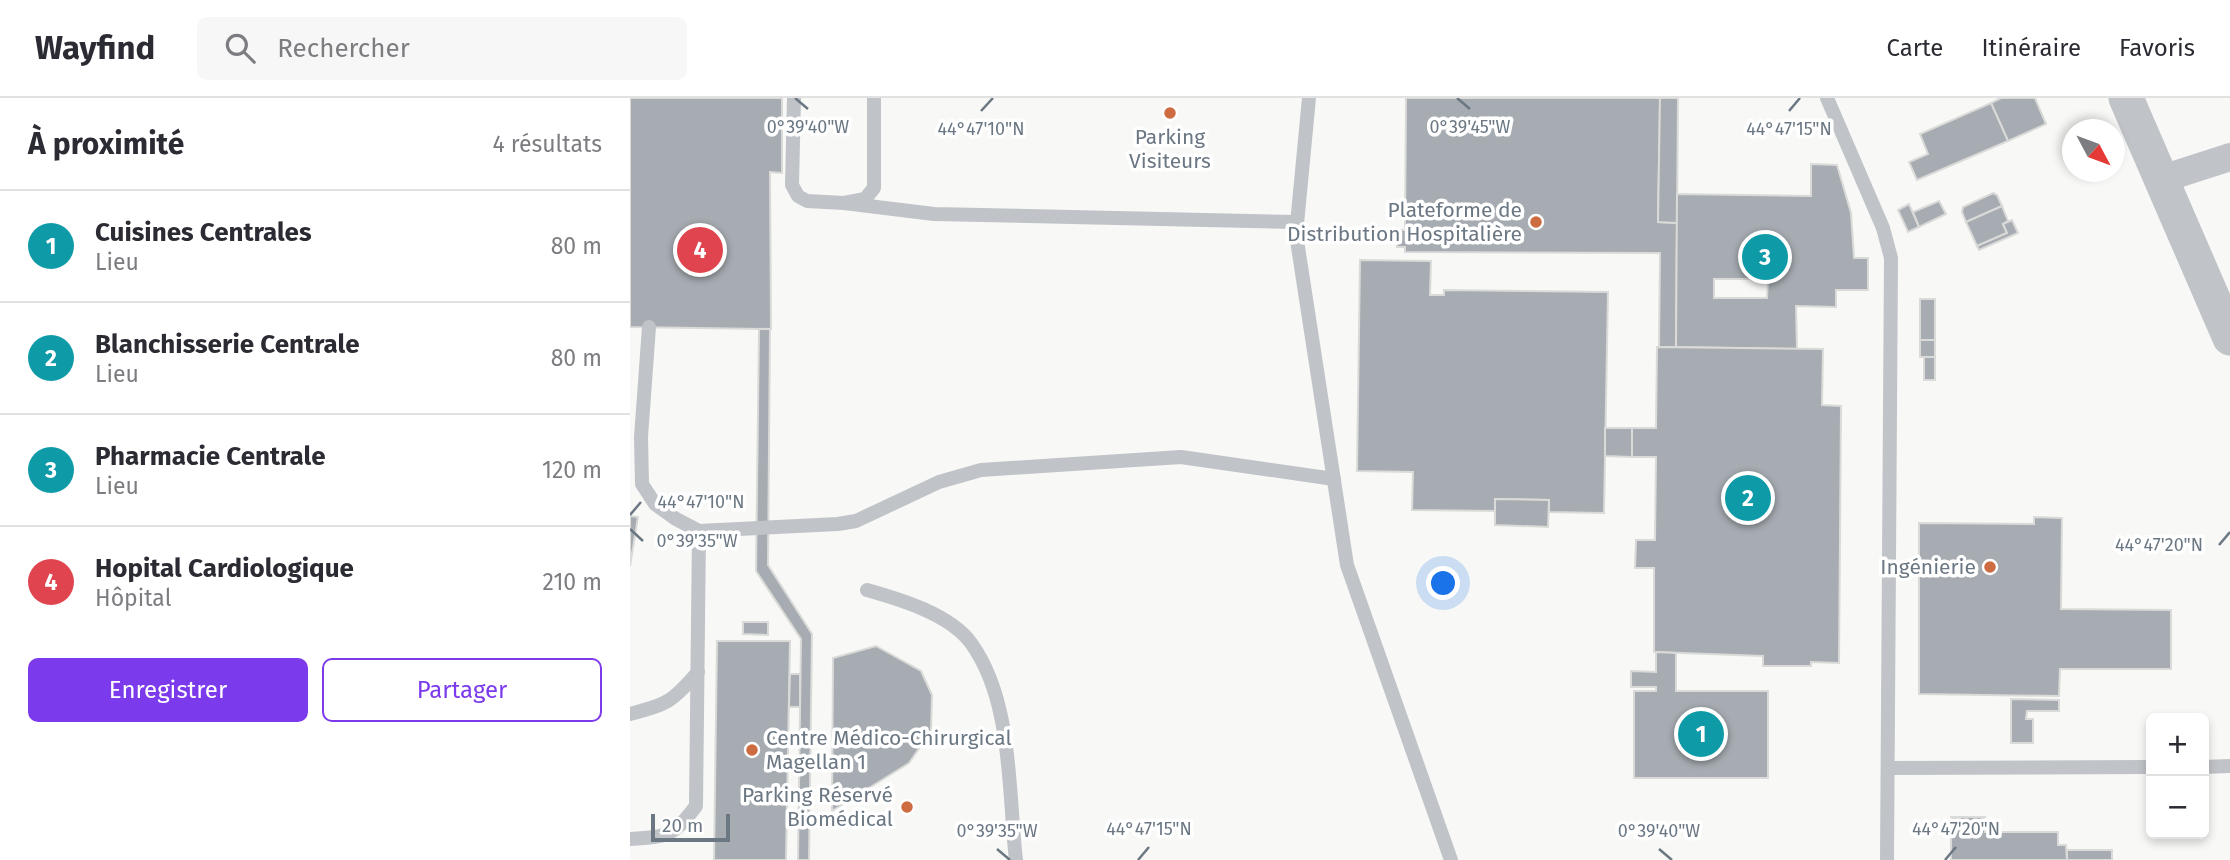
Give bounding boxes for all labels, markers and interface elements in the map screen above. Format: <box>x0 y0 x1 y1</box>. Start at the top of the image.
search box <box>197 17 687 80</box>
text: Wayfind <box>35 28 155 68</box>
icon: search <box>221 29 259 67</box>
text: Rechercher <box>277 33 410 64</box>
text: Carte <box>1887 34 1943 62</box>
text: Itinéraire <box>1981 34 2081 62</box>
text: Favoris <box>2119 34 2195 62</box>
marker: Parking Visiteurs <box>1162 105 1178 121</box>
text: 0°39'40"W <box>767 116 849 138</box>
text: 0°39'45"W <box>1430 116 1511 138</box>
text: 44°47'10"N <box>938 118 1024 140</box>
text: 44°47'15"N <box>1746 118 1832 140</box>
north arrow <box>2062 119 2125 182</box>
place label: Parking Visiteurs <box>1129 124 1211 174</box>
text: À proximité <box>28 126 184 162</box>
text: 4 résultats <box>492 130 602 158</box>
place label: Plateforme de Distribution Hospitalière <box>1287 197 1522 247</box>
marker: Plateforme de Distribution Hospitalière <box>1528 214 1544 230</box>
text: Cuisines Centrales <box>95 217 312 248</box>
pin: 4 <box>677 224 723 276</box>
pin: 3 <box>1742 231 1788 283</box>
text: 1 <box>46 232 56 260</box>
text: 80 m <box>551 232 602 260</box>
text: Lieu <box>95 248 139 276</box>
text: Blanchisserie Centrale <box>95 329 360 360</box>
text: 2 <box>45 344 57 372</box>
text: 80 m <box>551 344 602 372</box>
text: Lieu <box>95 360 139 388</box>
text: Pharmacie Centrale <box>95 441 326 472</box>
text: 3 <box>45 456 57 484</box>
text: 120 m <box>542 456 602 484</box>
text: Lieu <box>95 472 139 500</box>
pin: 2 <box>1725 472 1771 524</box>
text: 44°47'10"N <box>658 491 744 513</box>
text: 0°39'35"W <box>656 530 738 552</box>
text: 44°47'20"N <box>2115 534 2203 556</box>
text: Hopital Cardiologique <box>95 553 354 584</box>
place label: Ingénierie <box>1880 554 1976 580</box>
marker: Ingénierie <box>1982 559 1998 575</box>
your location <box>1426 566 1460 600</box>
text: 4 <box>45 568 58 596</box>
text: 210 m <box>543 568 602 596</box>
text: Hôpital <box>95 584 171 612</box>
button: Enregistrer <box>28 658 308 722</box>
button: Partager <box>322 658 602 722</box>
pin: 1 <box>1678 708 1724 760</box>
map controls <box>2146 713 2209 839</box>
button: + <box>2146 713 2209 776</box>
place label: Centre Médico-Chirurgical Magellan 1 <box>766 725 1012 775</box>
marker: Centre Médico-Chirurgical Magellan 1 <box>744 742 760 758</box>
button: − <box>2146 776 2209 839</box>
place label: Parking Réservé Biomédical <box>742 782 893 832</box>
marker: Parking Réservé Biomédical <box>899 799 915 815</box>
scale bar <box>651 811 730 843</box>
text: 20 m <box>662 814 703 837</box>
text: 44°47'15"N <box>1106 818 1192 840</box>
text: 44°47'20"N <box>1912 818 2000 840</box>
text: 0°39'35"W <box>956 820 1038 842</box>
text: 0°39'40"W <box>1618 820 1700 842</box>

